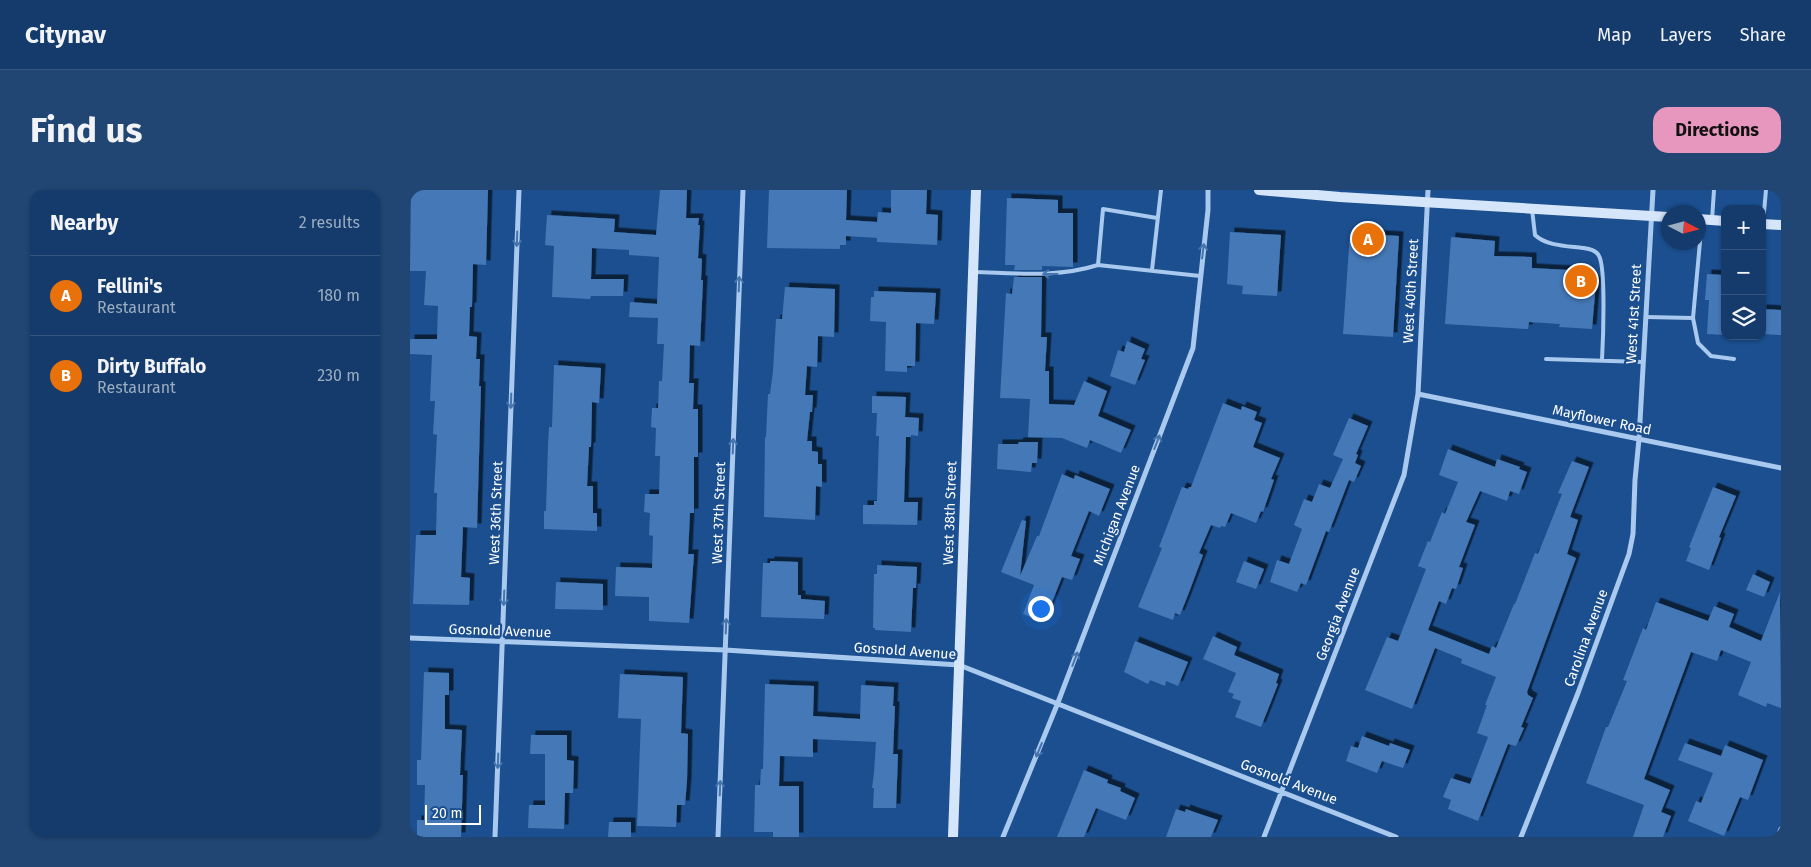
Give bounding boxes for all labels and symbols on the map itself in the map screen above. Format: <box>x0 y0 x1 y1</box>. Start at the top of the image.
north arrow <box>1661 205 1706 250</box>
pin: A <box>1352 220 1384 258</box>
one-way arrow <box>513 230 522 246</box>
street label: West 40th Street <box>1400 237 1422 344</box>
one-way arrow <box>1198 244 1208 260</box>
pin: B <box>1565 262 1597 300</box>
street label: West 41st Street <box>1623 263 1645 365</box>
one-way arrow <box>1042 269 1058 279</box>
one-way arrow <box>734 276 744 292</box>
one-way arrow <box>507 393 516 409</box>
street label: Mayflower Road <box>1551 401 1653 439</box>
one-way arrow <box>1153 435 1162 450</box>
one-way arrow <box>728 438 737 454</box>
street label: West 36th Street <box>486 460 506 565</box>
street label: West 38th Street <box>940 460 960 565</box>
street label: West 37th Street <box>709 461 729 564</box>
street label: Michigan Avenue <box>1090 462 1144 568</box>
street label: Georgia Avenue <box>1312 565 1364 663</box>
street label: Carolina Avenue <box>1560 587 1612 689</box>
one-way arrow <box>499 590 508 606</box>
your location <box>1028 596 1054 622</box>
one-way arrow <box>721 618 730 634</box>
street label: Gosnold Avenue <box>448 621 552 641</box>
street label: Gosnold Avenue <box>853 639 957 663</box>
one-way arrow <box>1071 652 1080 667</box>
one-way arrow <box>1033 742 1043 757</box>
one-way arrow <box>493 752 503 769</box>
street label: Gosnold Avenue <box>1238 756 1340 808</box>
one-way arrow <box>715 781 724 797</box>
scale bar <box>425 802 481 825</box>

